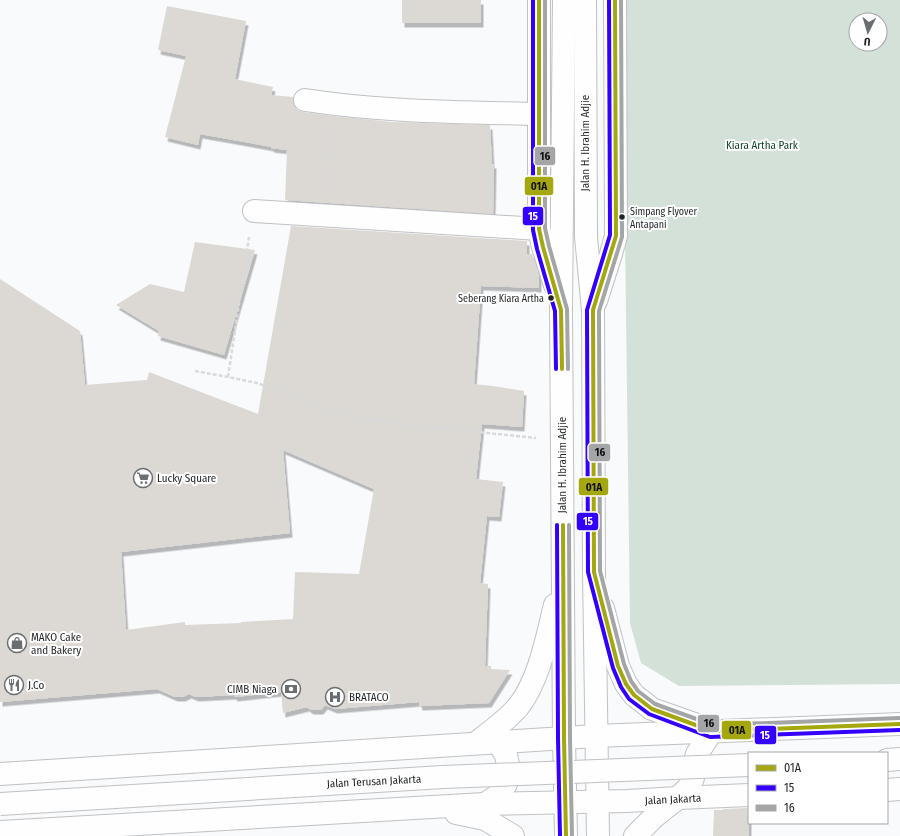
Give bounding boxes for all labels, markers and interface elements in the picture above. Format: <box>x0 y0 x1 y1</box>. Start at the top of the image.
north arrow <box>848 12 888 52</box>
text: U <box>863 35 871 48</box>
street label: Jalan H. Ibrahim Adjie <box>579 95 592 191</box>
park label: Kiara Artha Park <box>726 139 799 152</box>
line badge: 16 <box>534 146 556 166</box>
text: 16 <box>540 150 550 163</box>
line badge: 01A <box>524 176 554 196</box>
text: 01A <box>531 180 548 193</box>
line badge: 15 <box>522 206 544 226</box>
place label: Simpang Flyover Antapani <box>630 206 697 231</box>
text: 15 <box>528 210 539 223</box>
marker: Simpang Flyover Antapani <box>617 212 627 222</box>
place label: Seberang Kiara Artha <box>458 293 544 305</box>
marker: Seberang Kiara Artha <box>546 293 556 303</box>
street label: Jalan H. Ibrahim Adjie <box>556 417 569 513</box>
line badge: 16 <box>588 443 611 462</box>
text: 16 <box>595 446 605 459</box>
supermarket icon: Lucky Square <box>132 467 154 489</box>
place label: Lucky Square <box>157 472 216 485</box>
line badge: 01A <box>578 477 609 496</box>
text: 01A <box>586 481 603 494</box>
line badge: 15 <box>576 512 599 531</box>
text: 15 <box>583 515 594 528</box>
place label: MAKO Cake and Bakery <box>31 631 81 657</box>
shop icon: MAKO Cake and Bakery <box>6 632 28 654</box>
restaurant icon: J.Co <box>3 674 25 696</box>
bank icon: CIMB Niaga <box>280 678 302 700</box>
place label: J.Co <box>28 679 44 692</box>
place label: CIMB Niaga <box>227 683 277 696</box>
hospital icon: BRATACO <box>324 686 346 708</box>
place label: BRATACO <box>349 691 389 704</box>
line badge: 16 <box>697 714 720 733</box>
text: 16 <box>704 717 714 730</box>
line badge: 01A <box>721 720 752 740</box>
text: 01A <box>729 724 746 737</box>
line badge: 15 <box>754 725 777 745</box>
text: 15 <box>760 729 771 742</box>
legend <box>748 752 888 824</box>
text: 01A <box>784 761 802 775</box>
street label: Jalan Terusan Jakarta <box>327 773 421 790</box>
text: 15 <box>784 781 795 795</box>
street label: Jalan Jakarta <box>645 792 702 807</box>
text: 16 <box>784 801 795 815</box>

